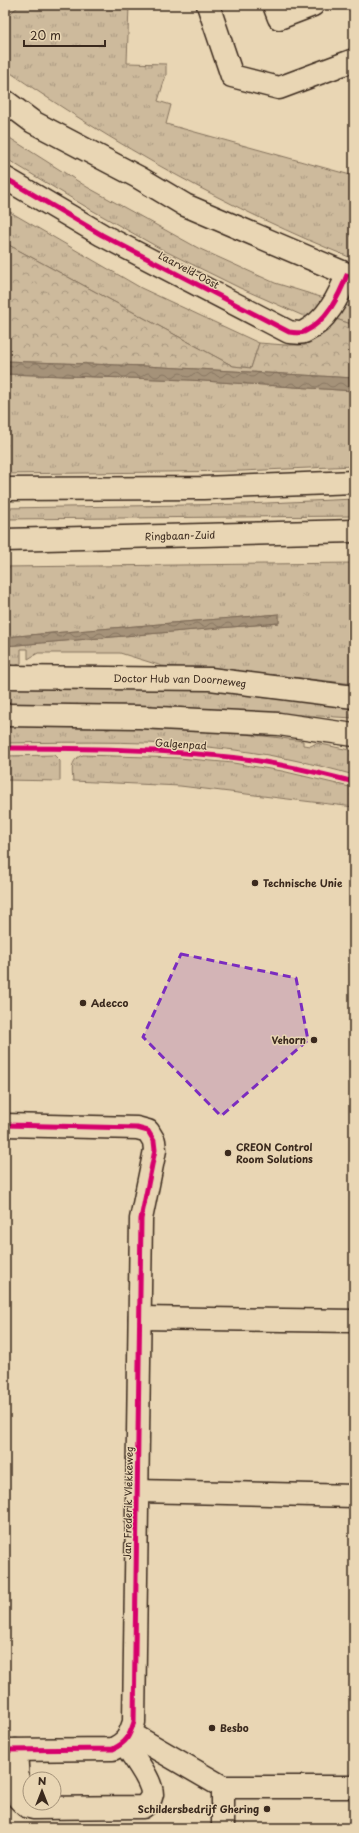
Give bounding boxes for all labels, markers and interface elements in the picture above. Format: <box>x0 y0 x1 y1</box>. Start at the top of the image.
scale bar <box>24 22 105 48</box>
text: 20 m <box>30 26 61 44</box>
street label: Laarveld-Oost <box>156 247 222 292</box>
street label: Ringbaan-Zuid <box>144 527 216 543</box>
street label: Doctor Hub van Doorneweg <box>113 670 247 690</box>
street label: Galgenpad <box>155 734 207 753</box>
place label: Technische Unie <box>263 875 343 890</box>
marker: Technische Unie <box>250 878 260 888</box>
place label: Adecco <box>91 995 129 1010</box>
marker: Adecco <box>78 998 88 1008</box>
place label: Vehorn <box>272 1032 306 1047</box>
marker: Vehorn <box>309 1035 319 1045</box>
place label: CREON Control Room Solutions <box>236 1139 313 1166</box>
marker: CREON Control Room Solutions <box>223 1148 233 1158</box>
street label: Jan Frederik Vlekkeweg <box>119 1446 136 1560</box>
place label: Besbo <box>220 1720 249 1735</box>
marker: Besbo <box>207 1723 217 1733</box>
north arrow <box>22 1771 62 1811</box>
text: N <box>38 1772 47 1789</box>
place label: Schildersbedrijf Ghering <box>138 1801 259 1816</box>
marker: Schildersbedrijf Ghering <box>262 1804 272 1814</box>

